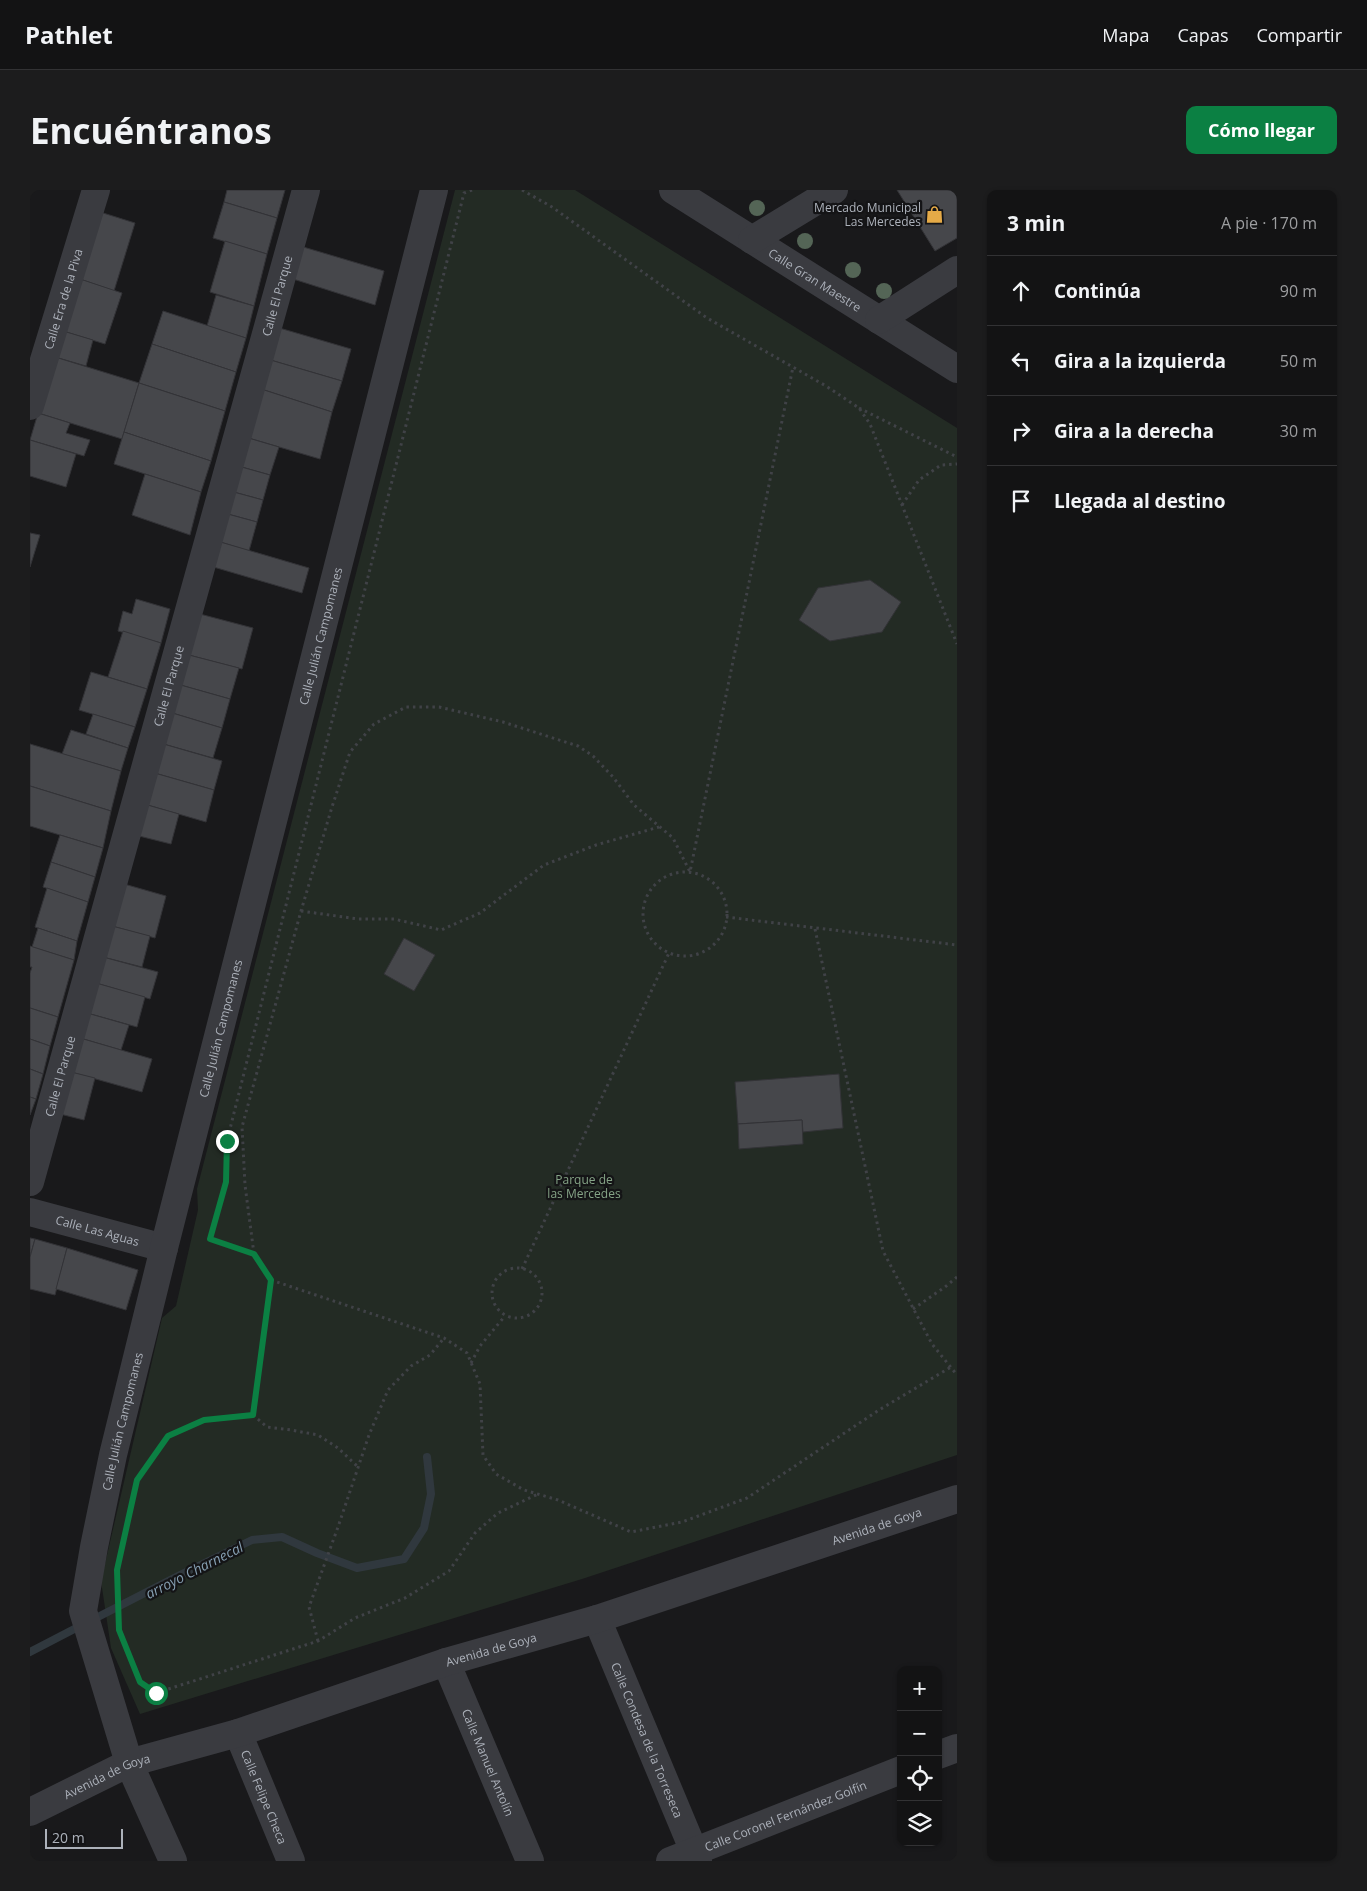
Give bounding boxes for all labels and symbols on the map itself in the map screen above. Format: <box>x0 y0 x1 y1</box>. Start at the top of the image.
place label: Mercado Municipal Las Mercedes <box>814 199 921 230</box>
shop icon: Mercado Municipal Las Mercedes <box>925 204 945 224</box>
street label: Calle Gran Maestre <box>765 244 865 315</box>
street label: Calle Era de la Piva <box>39 246 86 351</box>
street label: Calle El Parque <box>257 253 296 338</box>
street label: Calle Julián Campomanes <box>294 565 346 707</box>
street label: Calle El Parque <box>149 643 187 728</box>
street label: Calle Julián Campomanes <box>194 957 246 1099</box>
street label: Calle El Parque <box>40 1033 79 1118</box>
route end <box>216 1130 239 1153</box>
park label: Parque de las Mercedes <box>547 1171 621 1202</box>
street label: Calle Las Aguas <box>54 1211 142 1250</box>
street label: Calle Julián Campomanes <box>97 1350 147 1492</box>
street label: Avenida de Goya <box>829 1503 924 1549</box>
water label: arroyo Charnecal <box>142 1537 247 1603</box>
street label: Avenida de Goya <box>444 1628 538 1670</box>
street label: Calle Condesa de la Torreseca <box>607 1659 688 1820</box>
route start <box>145 1682 168 1705</box>
street label: Calle Manuel Antolín <box>458 1706 519 1819</box>
street label: Calle Felipe Checa <box>237 1747 291 1846</box>
street label: Avenida de Goya <box>60 1749 152 1803</box>
street label: Calle Coronel Fernández Golfín <box>702 1776 869 1855</box>
scale bar <box>45 1826 122 1849</box>

